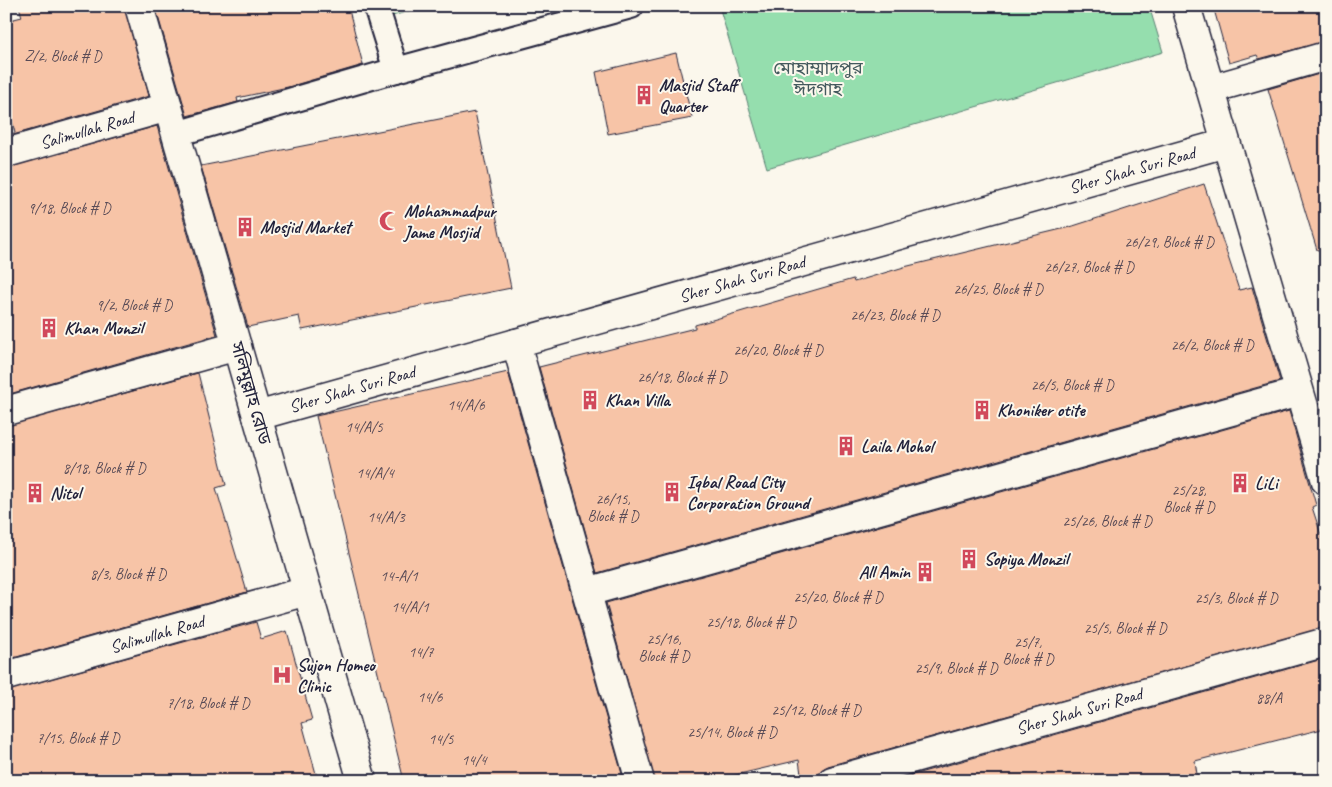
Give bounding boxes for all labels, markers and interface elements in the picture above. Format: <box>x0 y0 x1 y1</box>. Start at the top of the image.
house number: Z/2, Block # D <box>25 47 103 66</box>
park label: মোহাম্মাদপুর ঈদগাহ <box>773 57 863 100</box>
place label: Masjid Staff Quarter <box>659 74 741 117</box>
building icon: Masjid Staff Quarter <box>633 84 655 106</box>
street label: Salimullah Road <box>37 105 140 154</box>
street label: Sher Shah Suri Road <box>1066 141 1200 199</box>
house number: 9/18, Block # D <box>28 199 112 218</box>
place label: Mohammadpur Jame Mosjid <box>402 200 498 243</box>
mosque icon: Mohammadpur Jame Mosjid <box>378 210 400 232</box>
building icon: Mosjid Market <box>234 216 256 238</box>
place label: Mosjid Market <box>260 216 354 238</box>
house number: 26/29, Block # D <box>1124 233 1215 252</box>
street label: Sher Shah Suri Road <box>676 250 810 308</box>
house number: 26/27, Block # D <box>1044 258 1135 277</box>
house number: 26/25, Block # D <box>953 280 1044 299</box>
house number: 9/2, Block # D <box>96 296 173 315</box>
house number: 26/23, Block # D <box>850 306 941 325</box>
building icon: Khan Monzil <box>38 317 60 339</box>
place label: Khan Monzil <box>64 317 147 339</box>
house number: 26/2, Block # D <box>1171 336 1255 355</box>
street label: সলিমুল্লাহ রোড <box>226 338 276 447</box>
house number: 26/20, Block # D <box>733 341 824 360</box>
street label: Sher Shah Suri Road <box>286 360 420 418</box>
house number: 26/18, Block # D <box>637 368 728 387</box>
house number: 26/5, Block # D <box>1031 376 1115 395</box>
building icon: Khan Villa <box>579 389 601 411</box>
place label: Khan Villa <box>605 389 671 411</box>
house number: 14/A/6 <box>447 396 486 415</box>
building icon: Khoniker otite <box>971 399 993 421</box>
place label: Khoniker otite <box>997 399 1087 421</box>
house number: 14/A/5 <box>345 418 384 437</box>
building icon: Laila Mohol <box>835 435 857 457</box>
place label: Laila Mohol <box>861 435 937 457</box>
house number: 8/18, Block # D <box>63 459 147 478</box>
house number: 14/A/4 <box>356 464 395 483</box>
place label: Iqbal Road City Corporation Ground <box>687 471 812 514</box>
building icon: LiLi <box>1229 472 1251 494</box>
place label: LiLi <box>1255 472 1280 494</box>
building icon: Iqbal Road City Corporation Ground <box>661 481 683 503</box>
house number: 25/28, Block # D <box>1164 481 1216 517</box>
building icon: Nitol <box>24 482 46 504</box>
place label: Nitol <box>50 482 85 504</box>
house number: 26/15, Block # D <box>588 490 640 526</box>
house number: 14/A/3 <box>367 508 406 527</box>
house number: 25/26, Block # D <box>1062 512 1153 531</box>
building icon: Sopiya Monzil <box>958 548 980 570</box>
place label: Sopiya Monzil <box>984 548 1072 570</box>
place label: All Amin <box>859 561 911 583</box>
building icon: All Amin <box>914 561 936 583</box>
house number: 8/3, Block # D <box>90 565 167 584</box>
house number: 14-A/1 <box>380 567 419 586</box>
house number: 25/20, Block # D <box>793 588 884 607</box>
house number: 25/3, Block # D <box>1195 589 1279 608</box>
house number: 14/A/1 <box>391 598 430 617</box>
street label: Salimullah Road <box>107 609 210 658</box>
house number: 25/18, Block # D <box>706 613 797 632</box>
house number: 25/5, Block # D <box>1084 619 1168 638</box>
house number: 25/16, Block # D <box>639 630 691 666</box>
house number: 25/7, Block # D <box>1003 633 1055 669</box>
house number: 14/7 <box>408 643 435 662</box>
place label: Sujon Homeo Clinic <box>297 654 376 697</box>
house number: 25/9, Block # D <box>915 659 999 678</box>
hospital icon: Sujon Homeo Clinic <box>271 664 293 686</box>
street label: Sher Shah Suri Road <box>1013 682 1147 740</box>
house number: 14/6 <box>417 688 444 707</box>
house number: 88/A <box>1256 689 1283 708</box>
house number: 7/18, Block # D <box>167 694 251 713</box>
house number: 25/12, Block # D <box>771 701 862 720</box>
house number: 25/14, Block # D <box>687 723 778 742</box>
house number: 7/15, Block # D <box>37 729 121 748</box>
house number: 14/5 <box>428 730 455 749</box>
house number: 14/4 <box>461 751 488 770</box>

